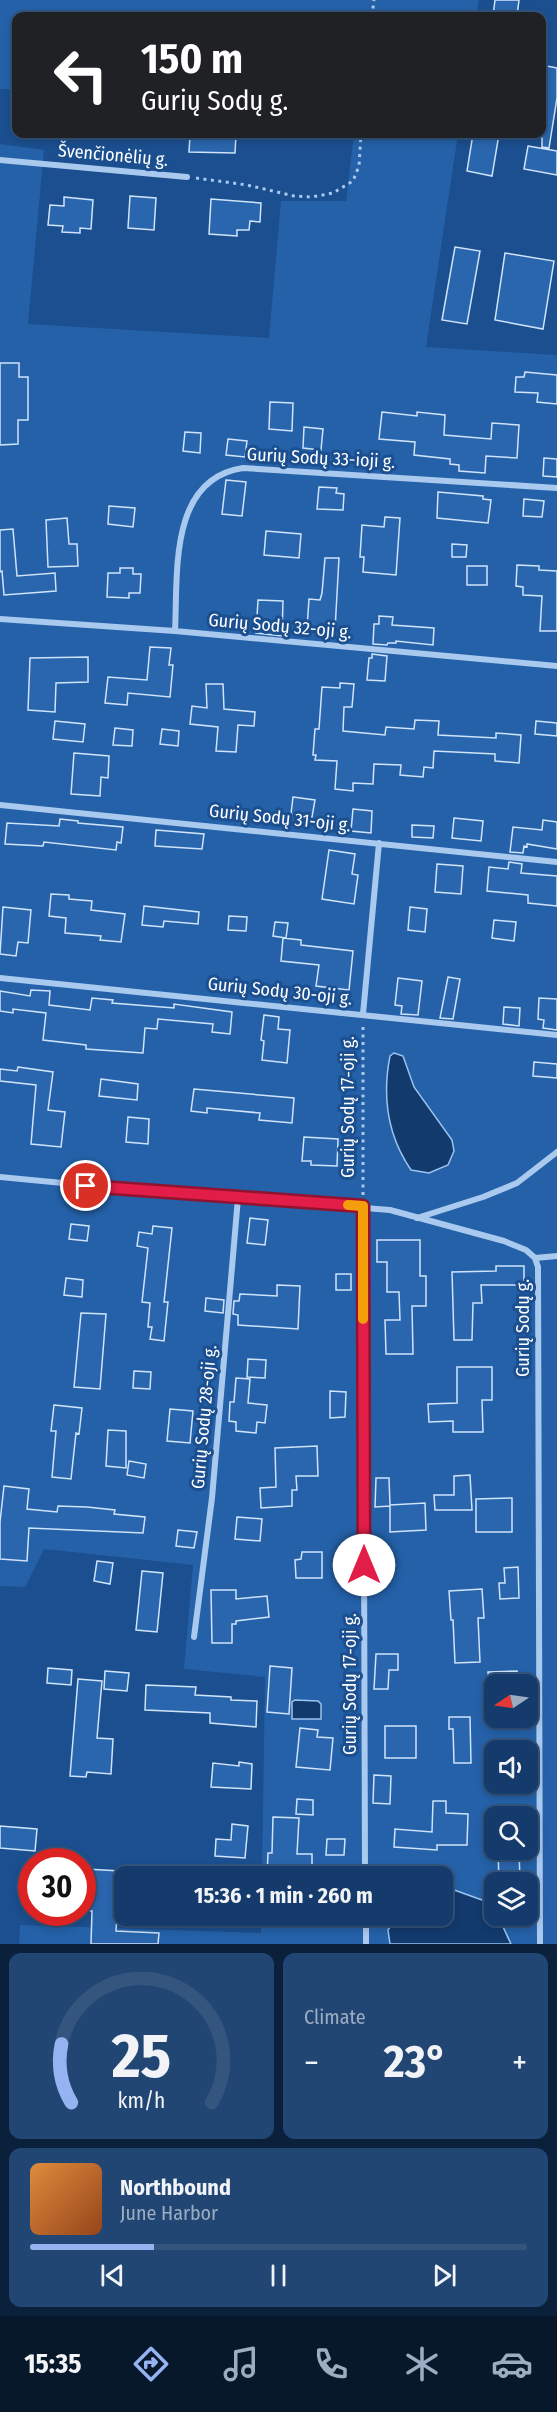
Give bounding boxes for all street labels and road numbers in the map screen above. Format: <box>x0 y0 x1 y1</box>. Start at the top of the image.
street label: Švenčionėlių g. <box>57 139 169 171</box>
street label: Gurių Sodų 33-ioji g. <box>246 443 396 473</box>
street label: Gurių Sodų 32-oji g. <box>208 609 353 643</box>
street label: Gurių Sodų 31-oji g. <box>208 800 352 836</box>
street label: Gurių Sodų 30-oji g. <box>207 972 353 1010</box>
street label: Gurių Sodų 17-oji g. <box>337 1036 359 1178</box>
street label: Gurių Sodų g. <box>512 1279 534 1377</box>
street label: Gurių Sodų 28-oji g. <box>187 1344 221 1490</box>
street label: Gurių Sodų 17-oji g. <box>339 1613 361 1755</box>

